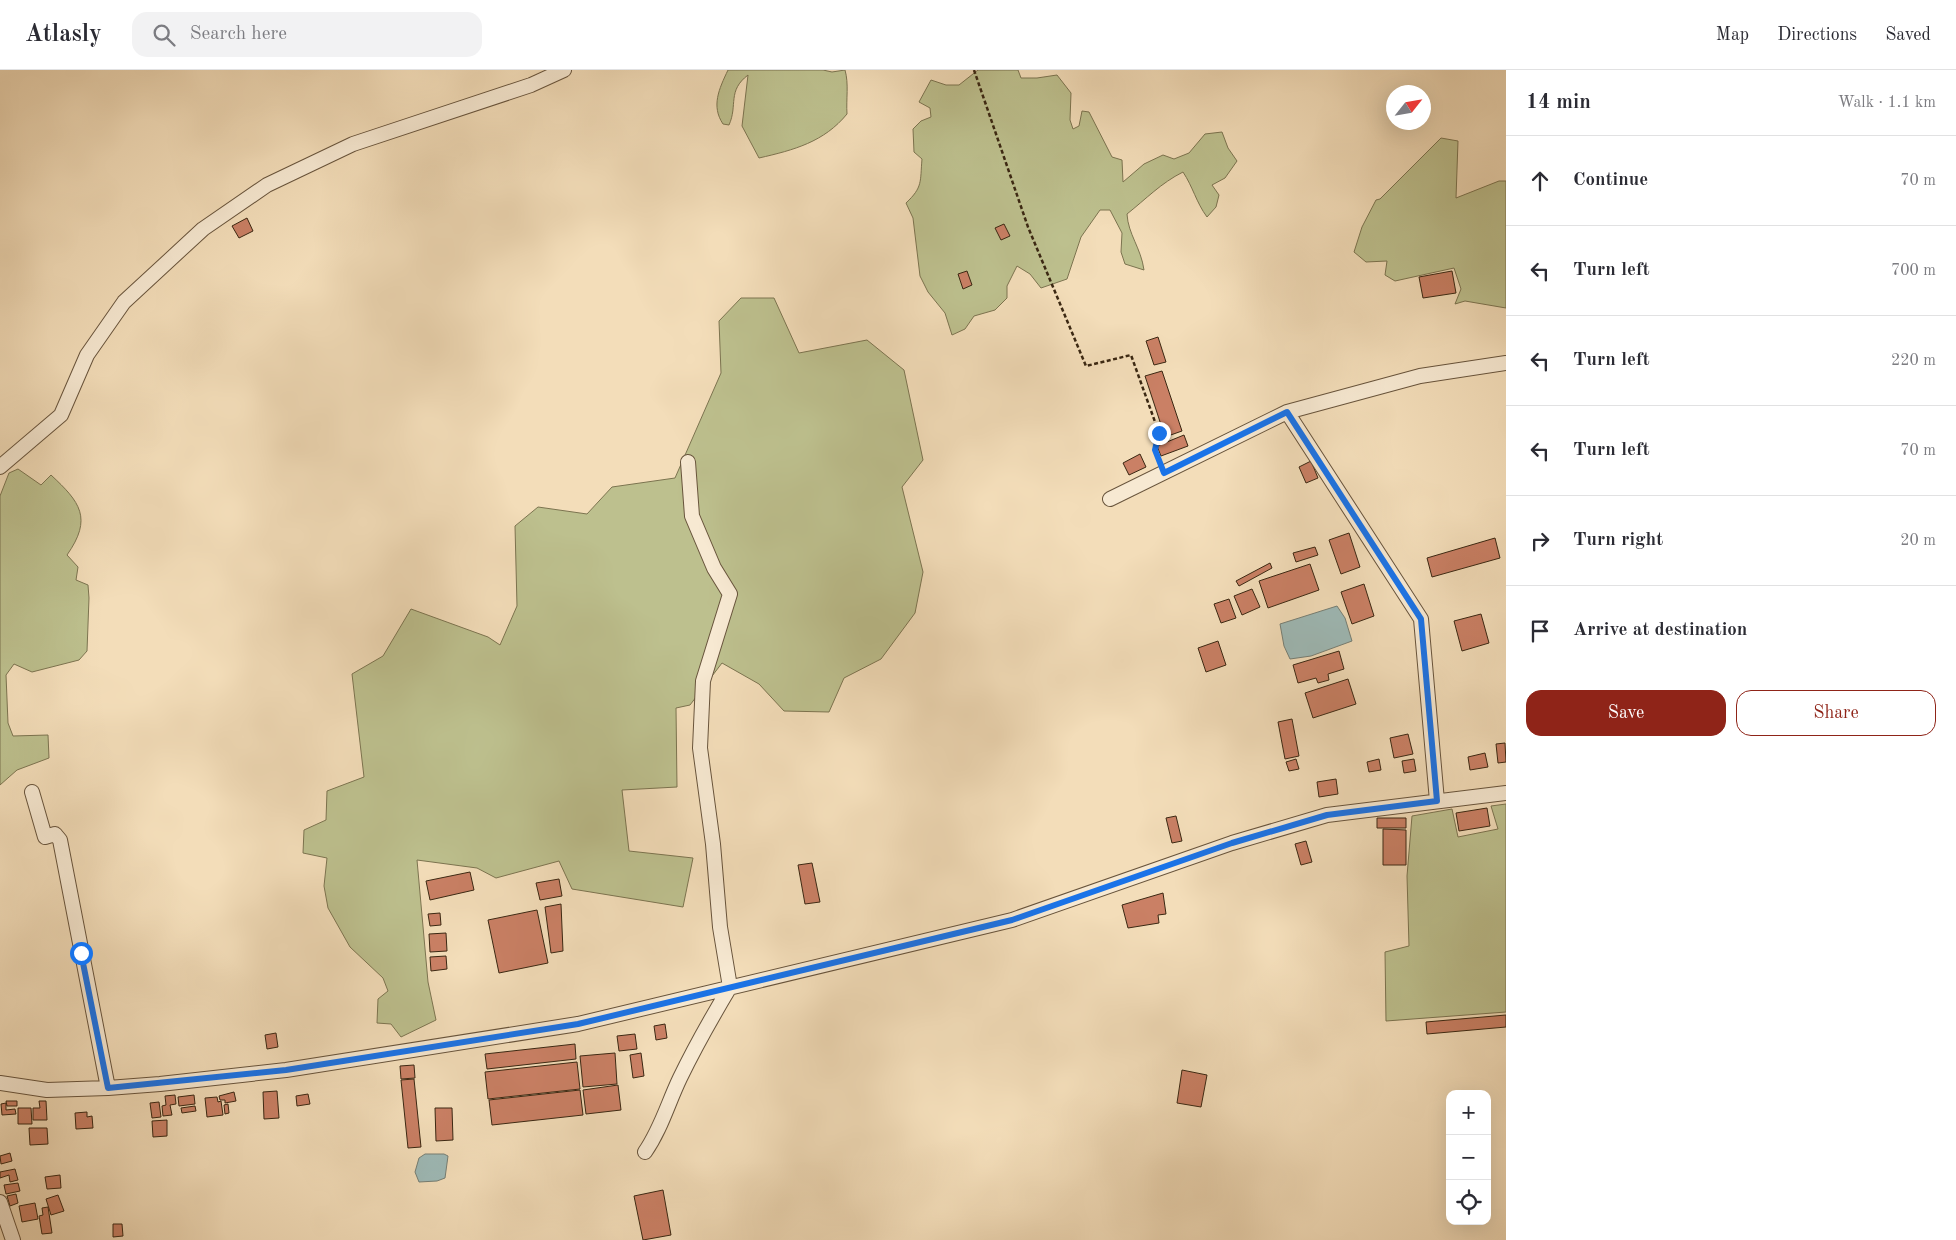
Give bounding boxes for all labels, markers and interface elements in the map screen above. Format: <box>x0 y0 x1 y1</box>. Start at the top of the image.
search box <box>132 12 482 57</box>
icon: search <box>150 21 178 49</box>
text: Atlasly <box>25 23 102 47</box>
text: Search here <box>190 25 287 44</box>
text: Map <box>1716 26 1749 44</box>
text: Directions <box>1777 26 1857 44</box>
text: Saved <box>1885 26 1931 44</box>
north arrow <box>1386 85 1431 130</box>
text: 14 min <box>1526 92 1591 113</box>
text: Walk · 1.1 km <box>1838 95 1936 111</box>
icon: ahead <box>1526 167 1554 195</box>
text: Continue <box>1573 171 1648 190</box>
text: 70 m <box>1900 173 1936 189</box>
icon: left <box>1526 257 1554 285</box>
text: Turn left <box>1573 261 1650 280</box>
text: 700 m <box>1891 263 1936 279</box>
icon: left <box>1526 347 1554 375</box>
text: Turn left <box>1573 351 1650 370</box>
text: 220 m <box>1891 353 1936 369</box>
route end <box>1148 422 1171 445</box>
icon: left <box>1526 437 1554 465</box>
text: Turn left <box>1573 441 1650 460</box>
text: 70 m <box>1900 443 1936 459</box>
icon: right <box>1526 527 1554 555</box>
text: Turn right <box>1573 531 1663 550</box>
text: 20 m <box>1900 533 1936 549</box>
icon: arrive <box>1526 617 1554 645</box>
text: Arrive at destination <box>1573 621 1747 640</box>
button: Save <box>1526 690 1726 736</box>
button: Share <box>1736 690 1936 736</box>
route start <box>70 942 93 965</box>
map controls <box>1446 1090 1491 1225</box>
button: + <box>1446 1090 1491 1135</box>
button: − <box>1446 1135 1491 1180</box>
button: locate <box>1446 1180 1491 1225</box>

